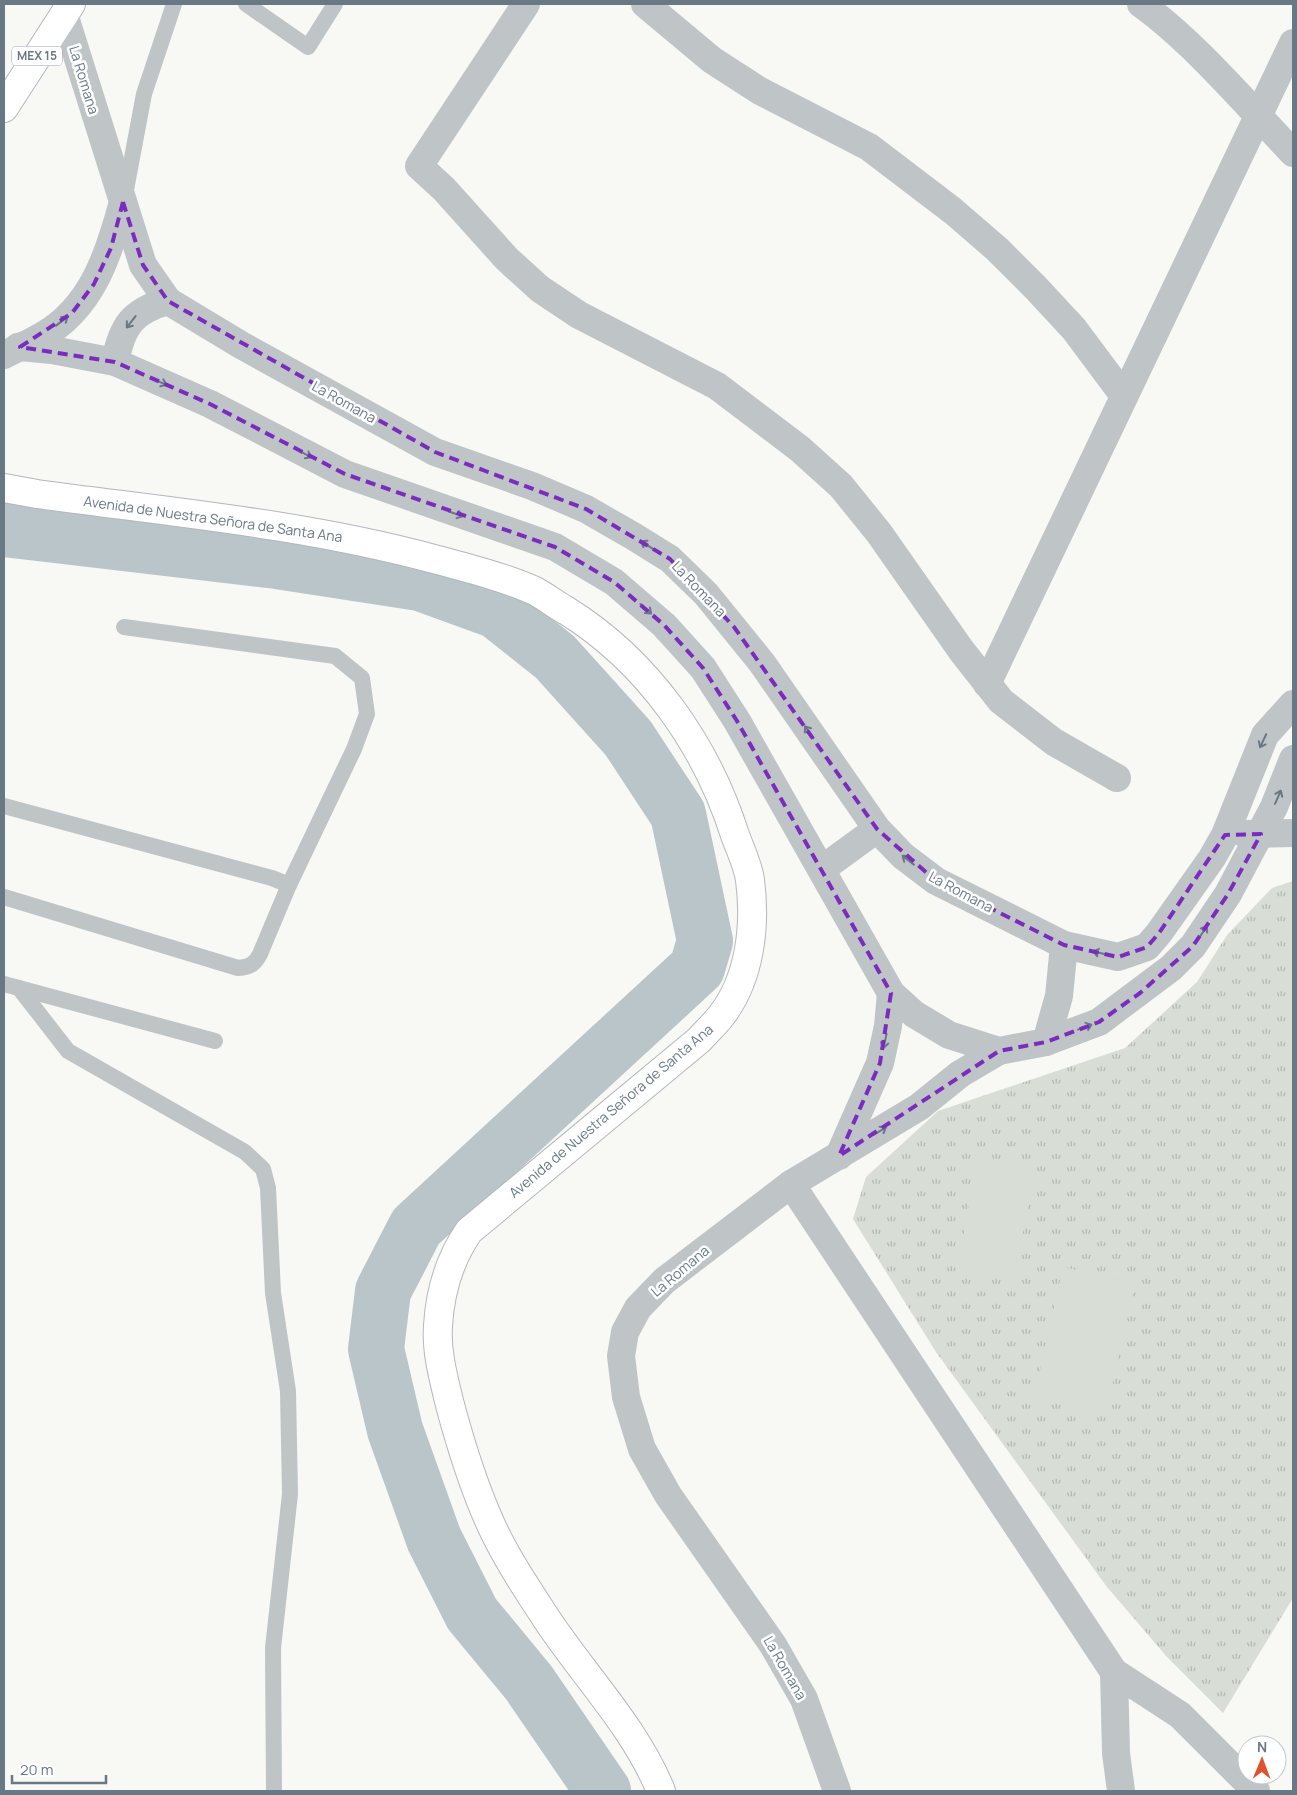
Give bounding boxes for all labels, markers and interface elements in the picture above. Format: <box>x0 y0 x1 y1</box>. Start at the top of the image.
street label: La Romana <box>65 43 104 116</box>
road number: MEX 15 <box>12 46 62 66</box>
one-way arrow <box>55 315 68 326</box>
one-way arrow <box>126 316 137 329</box>
street label: La Romana <box>309 376 380 427</box>
one-way arrow <box>152 377 167 387</box>
one-way arrow <box>297 450 312 459</box>
street label: Avenida de Nuestra Señora de Santa Ana <box>82 491 344 546</box>
one-way arrow <box>448 510 463 519</box>
one-way arrow <box>640 539 654 550</box>
street label: La Romana <box>668 557 731 621</box>
one-way arrow <box>639 603 652 615</box>
one-way arrow <box>804 725 814 739</box>
one-way arrow <box>1257 733 1267 748</box>
one-way arrow <box>1274 790 1284 805</box>
one-way arrow <box>902 855 915 866</box>
street label: La Romana <box>926 867 997 917</box>
one-way arrow <box>1198 925 1208 939</box>
one-way arrow <box>1093 948 1109 957</box>
street label: Avenida de Nuestra Señora de Santa Ana <box>505 1019 717 1202</box>
one-way arrow <box>1076 1022 1092 1031</box>
one-way arrow <box>880 1032 889 1048</box>
one-way arrow <box>873 1125 887 1135</box>
street label: La Romana <box>647 1241 713 1301</box>
street label: La Romana <box>760 1632 811 1703</box>
north arrow <box>1237 1735 1287 1785</box>
text: N <box>1257 1737 1267 1756</box>
scale bar <box>12 1752 106 1784</box>
text: 20 m <box>20 1759 53 1780</box>

